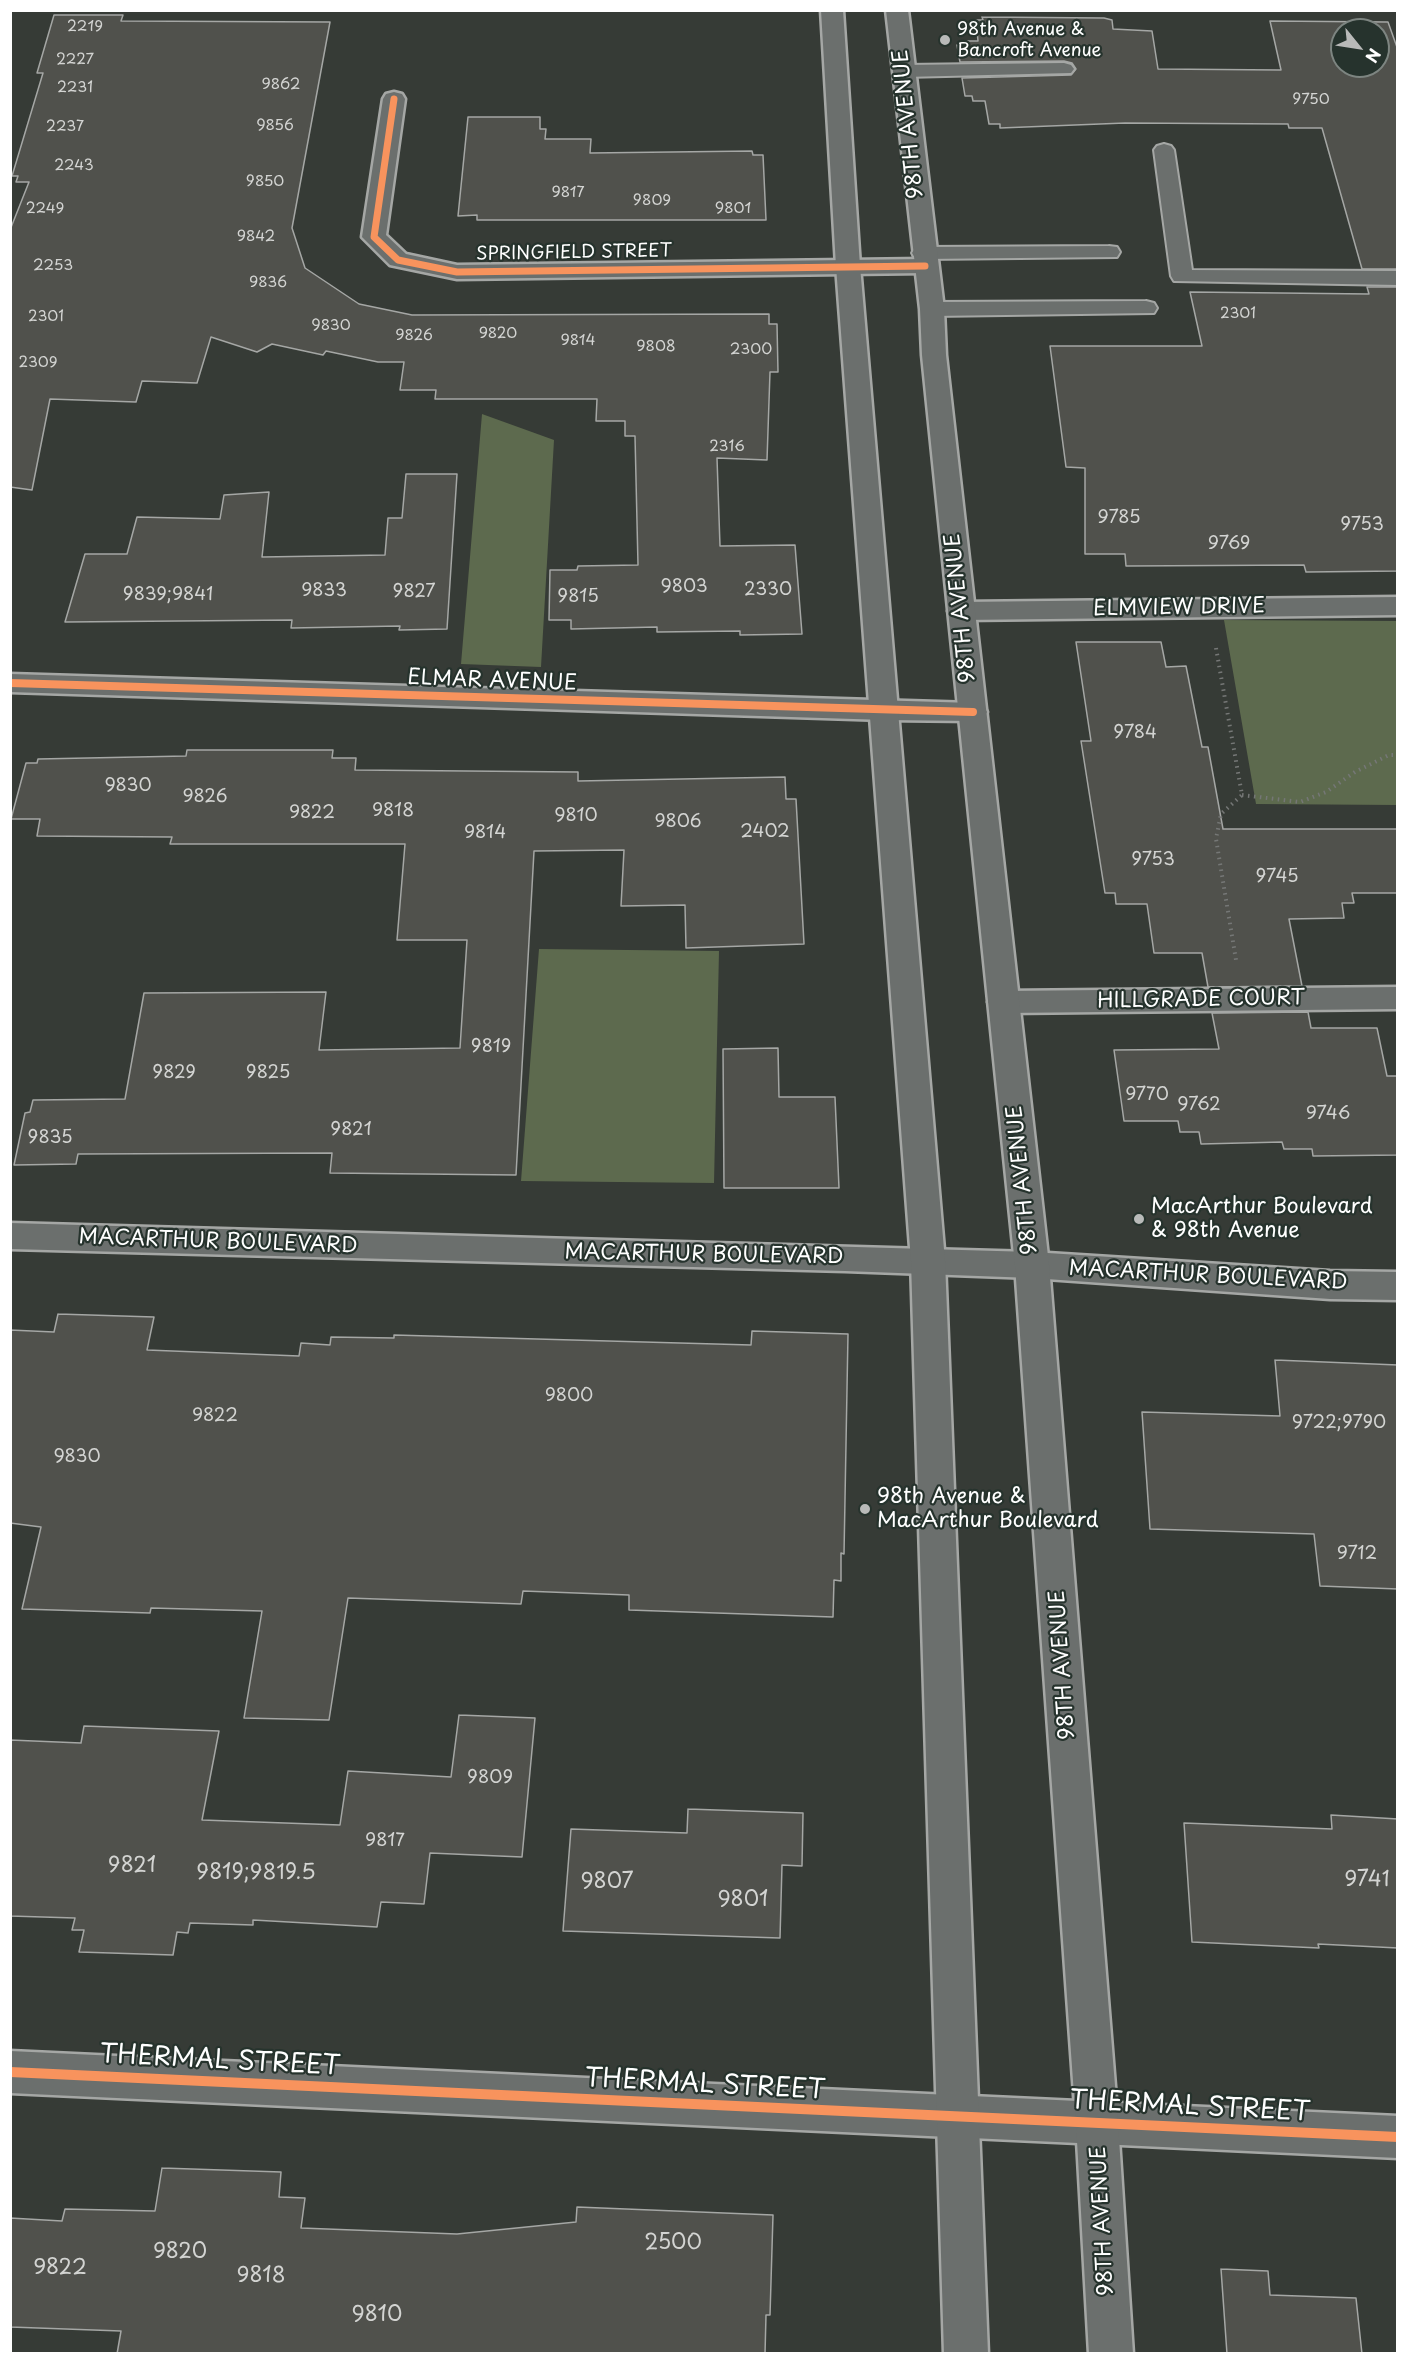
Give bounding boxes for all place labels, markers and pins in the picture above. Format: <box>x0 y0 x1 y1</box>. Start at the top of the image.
place label: 98th Avenue & Bancroft Avenue <box>957 19 1101 62</box>
marker: 98th Avenue & Bancroft Avenue <box>938 33 952 47</box>
place label: MacArthur Boulevard & 98th Avenue <box>1151 1194 1373 1244</box>
marker: MacArthur Boulevard & 98th Avenue <box>1132 1212 1146 1226</box>
place label: 98th Avenue & MacArthur Boulevard <box>877 1484 1099 1534</box>
marker: 98th Avenue & MacArthur Boulevard <box>858 1502 872 1516</box>

